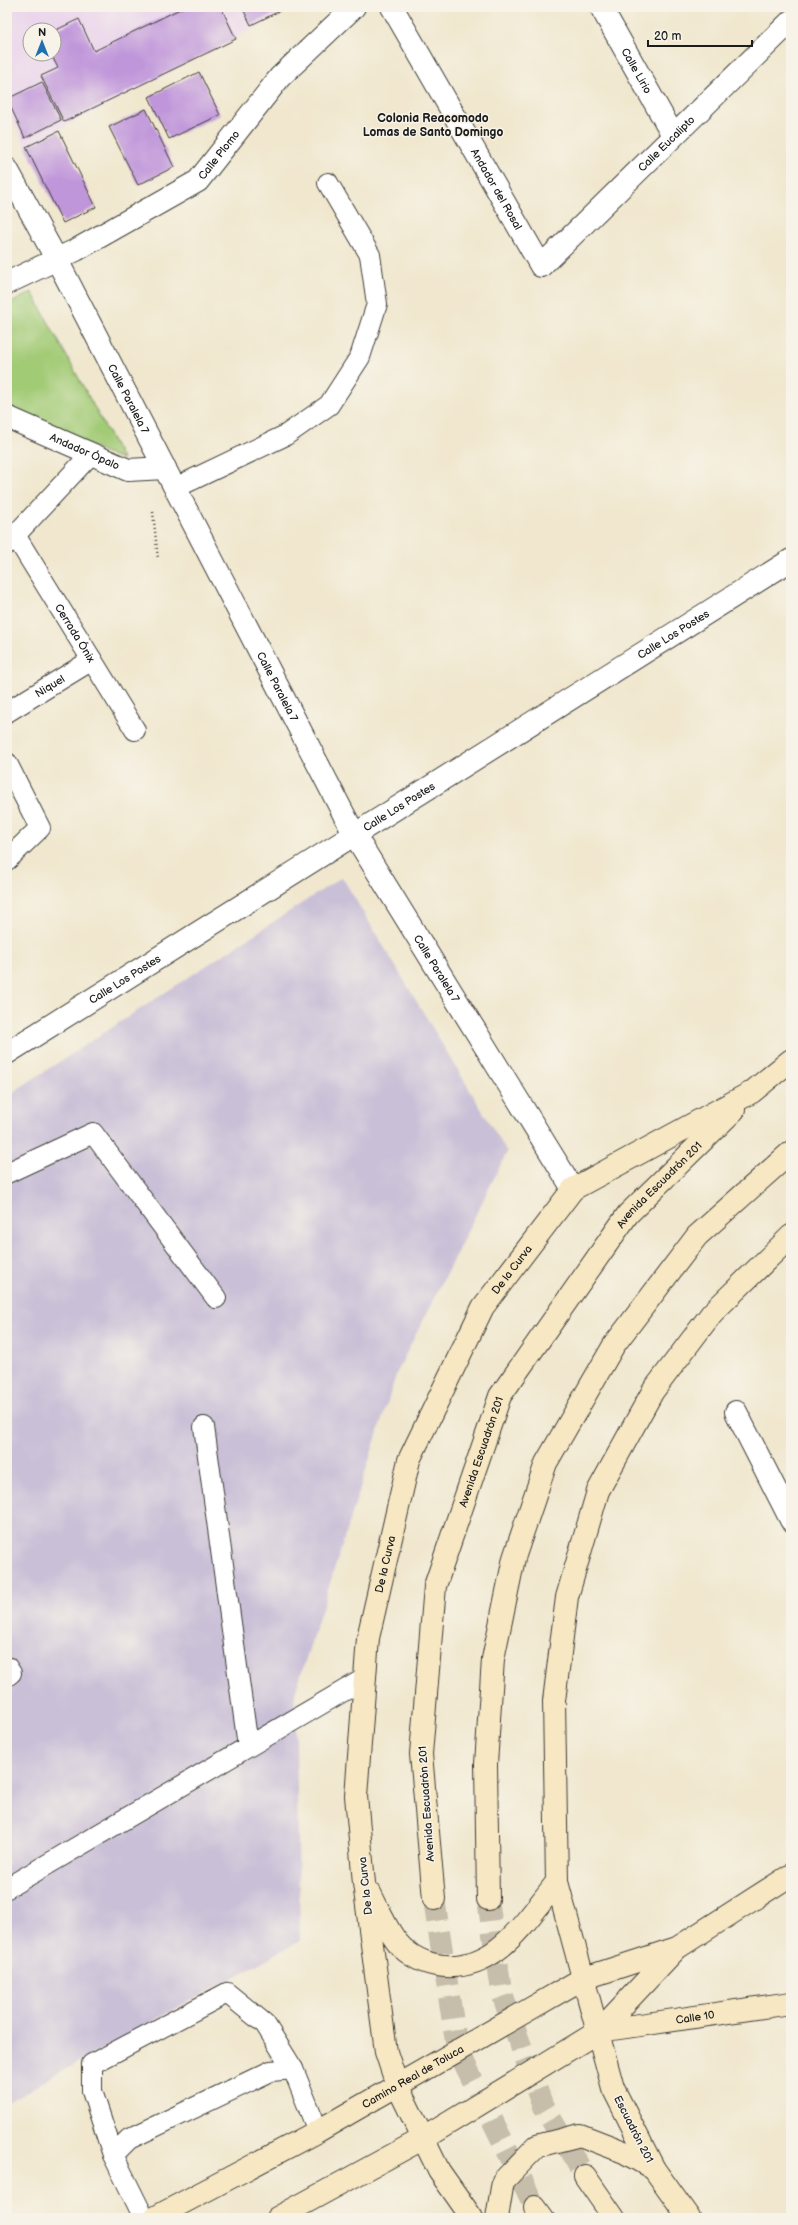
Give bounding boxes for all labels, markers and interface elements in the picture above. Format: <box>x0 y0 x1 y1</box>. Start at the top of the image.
north arrow <box>22 22 62 62</box>
scale bar <box>648 22 752 48</box>
text: N <box>38 26 46 39</box>
text: 20 m <box>654 29 681 44</box>
street label: Calle Lirio <box>618 46 654 96</box>
district label: Colonia Reacomodo Lomas de Santo Domingo <box>363 111 503 140</box>
street label: Calle Eucalipto <box>635 113 698 174</box>
street label: Calle Plomo <box>196 128 243 182</box>
street label: Andador del Rosal <box>468 146 525 232</box>
street label: Calle Paralela 7 <box>105 362 152 437</box>
street label: Andador Ópalo <box>48 431 122 473</box>
street label: Cerrada Ónix <box>52 602 98 665</box>
street label: Calle Los Postes <box>635 607 712 662</box>
street label: Calle Paralela 7 <box>254 650 301 724</box>
street label: Niquel <box>33 672 67 700</box>
street label: Calle Los Postes <box>361 779 438 834</box>
street label: Calle Paralela 7 <box>411 933 462 1005</box>
street label: Calle Los Postes <box>87 952 164 1007</box>
street label: Avenida Escuadrón 201 <box>614 1139 705 1231</box>
street label: De la Curva <box>489 1243 535 1297</box>
street label: Avenida Escuadrón 201 <box>456 1395 506 1509</box>
street label: De la Curva <box>373 1534 398 1594</box>
street label: Avenida Escuadrón 201 <box>416 1746 437 1862</box>
street label: De la Curva <box>356 1856 375 1916</box>
street label: Calle 10 <box>675 2008 716 2027</box>
street label: Camino Real de Toluca <box>360 2043 466 2111</box>
street label: Escuadrón 201 <box>611 2093 656 2165</box>

